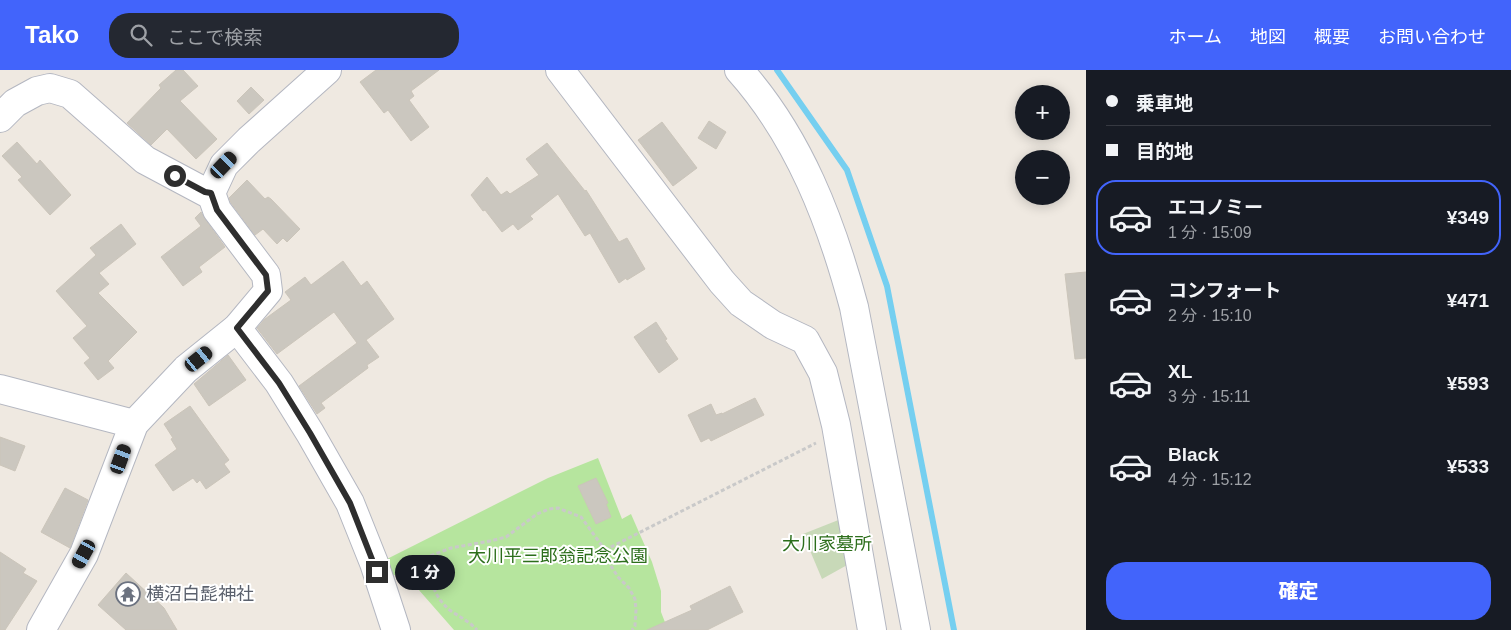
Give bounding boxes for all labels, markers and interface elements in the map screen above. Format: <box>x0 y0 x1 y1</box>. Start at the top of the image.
search box <box>109 13 459 58</box>
text: Tako <box>25 21 79 48</box>
icon: search <box>127 21 155 49</box>
text: ここで検索 <box>167 27 262 48</box>
text: ホーム <box>1169 27 1222 47</box>
text: 地図 <box>1250 27 1286 47</box>
text: 概要 <box>1314 27 1350 47</box>
text: お問い合わせ <box>1378 27 1486 47</box>
map controls <box>1015 85 1070 205</box>
button: + <box>1015 85 1070 140</box>
text: 乗車地 <box>1136 93 1193 114</box>
text: 目的地 <box>1136 141 1193 162</box>
car <box>208 149 239 181</box>
button: − <box>1015 150 1070 205</box>
route start <box>164 165 186 187</box>
icon: car <box>1108 195 1153 240</box>
text: エコノミー <box>1168 197 1263 218</box>
text: ¥349 <box>1447 207 1489 228</box>
text: 1 分 · 15:09 <box>1168 224 1252 241</box>
icon: car <box>1108 278 1153 323</box>
text: コンフォート <box>1168 280 1281 301</box>
text: ¥471 <box>1447 290 1489 311</box>
text: 2 分 · 15:10 <box>1168 307 1252 324</box>
car <box>182 344 215 374</box>
icon: car <box>1108 361 1153 406</box>
text: XL <box>1168 361 1192 382</box>
text: ¥593 <box>1447 373 1489 394</box>
text: 3 分 · 15:11 <box>1168 388 1250 405</box>
car <box>108 442 133 476</box>
icon: car <box>1108 444 1153 489</box>
text: Black <box>1168 444 1219 465</box>
text: ¥533 <box>1447 456 1489 477</box>
text: 4 分 · 15:12 <box>1168 471 1252 488</box>
park label: 大川家墓所 <box>782 534 872 554</box>
car <box>70 537 97 571</box>
park label: 大川平三郎翁記念公園 <box>468 546 648 566</box>
callout: 1 分 <box>394 554 454 590</box>
route end <box>366 561 388 583</box>
button: 確定 <box>1106 562 1491 620</box>
text: 1 分 <box>410 564 440 581</box>
temple icon: 横沼白髭神社 <box>115 581 141 607</box>
place label: 横沼白髭神社 <box>146 584 254 604</box>

